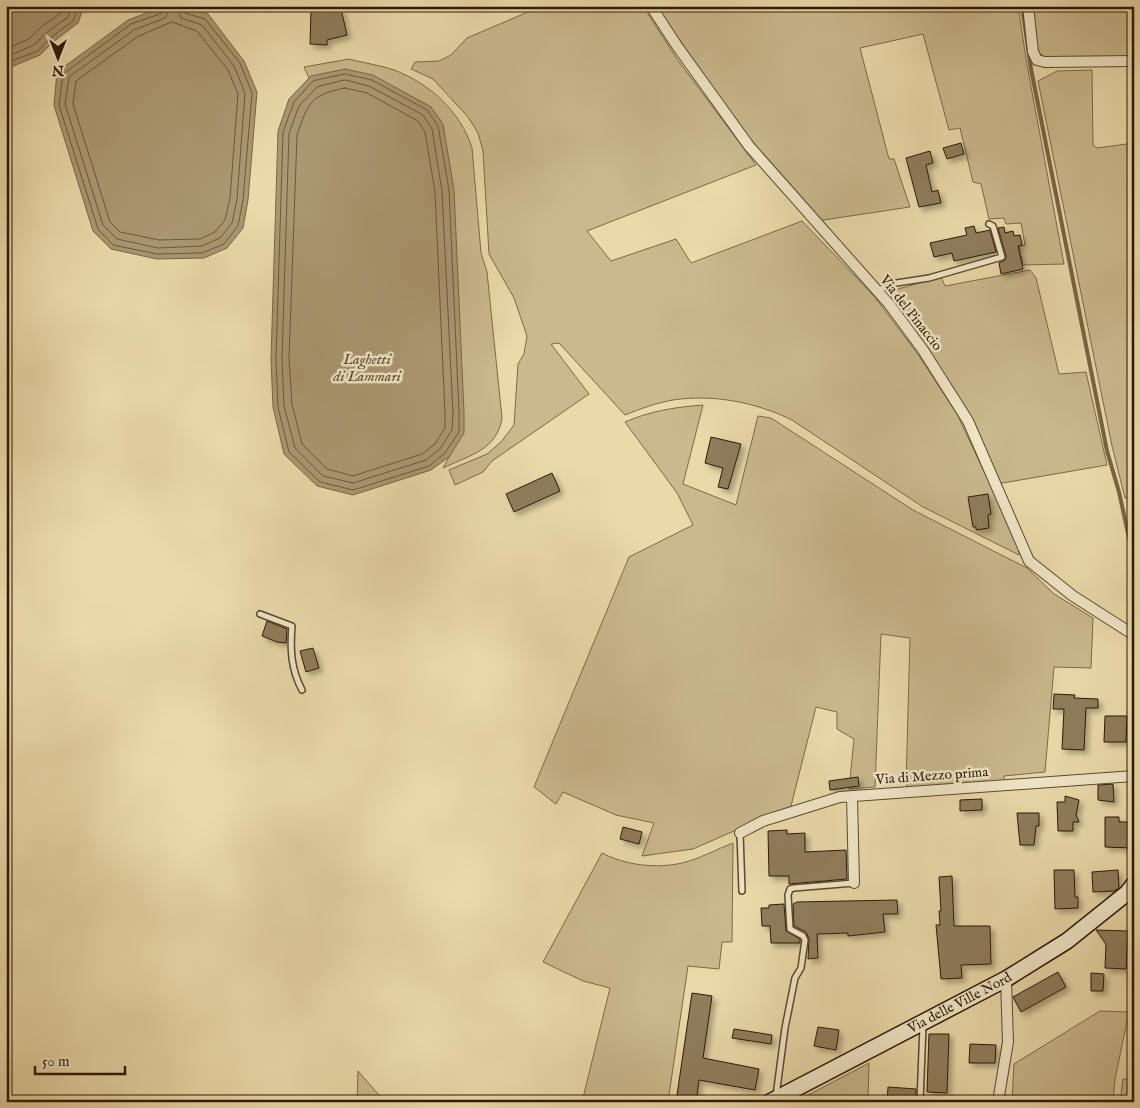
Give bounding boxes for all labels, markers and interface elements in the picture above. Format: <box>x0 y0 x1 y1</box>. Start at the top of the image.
north arrow <box>32 32 82 82</box>
text: N <box>52 61 65 79</box>
street label: Via del Pinaccio <box>875 271 946 355</box>
water label: Laghetti di Lammari <box>332 350 403 386</box>
street label: Via di Mezzo prima <box>874 763 990 789</box>
street label: Via delle Ville Nord <box>904 968 1016 1038</box>
scale bar <box>35 1043 125 1075</box>
text: 50 m <box>42 1052 70 1071</box>

